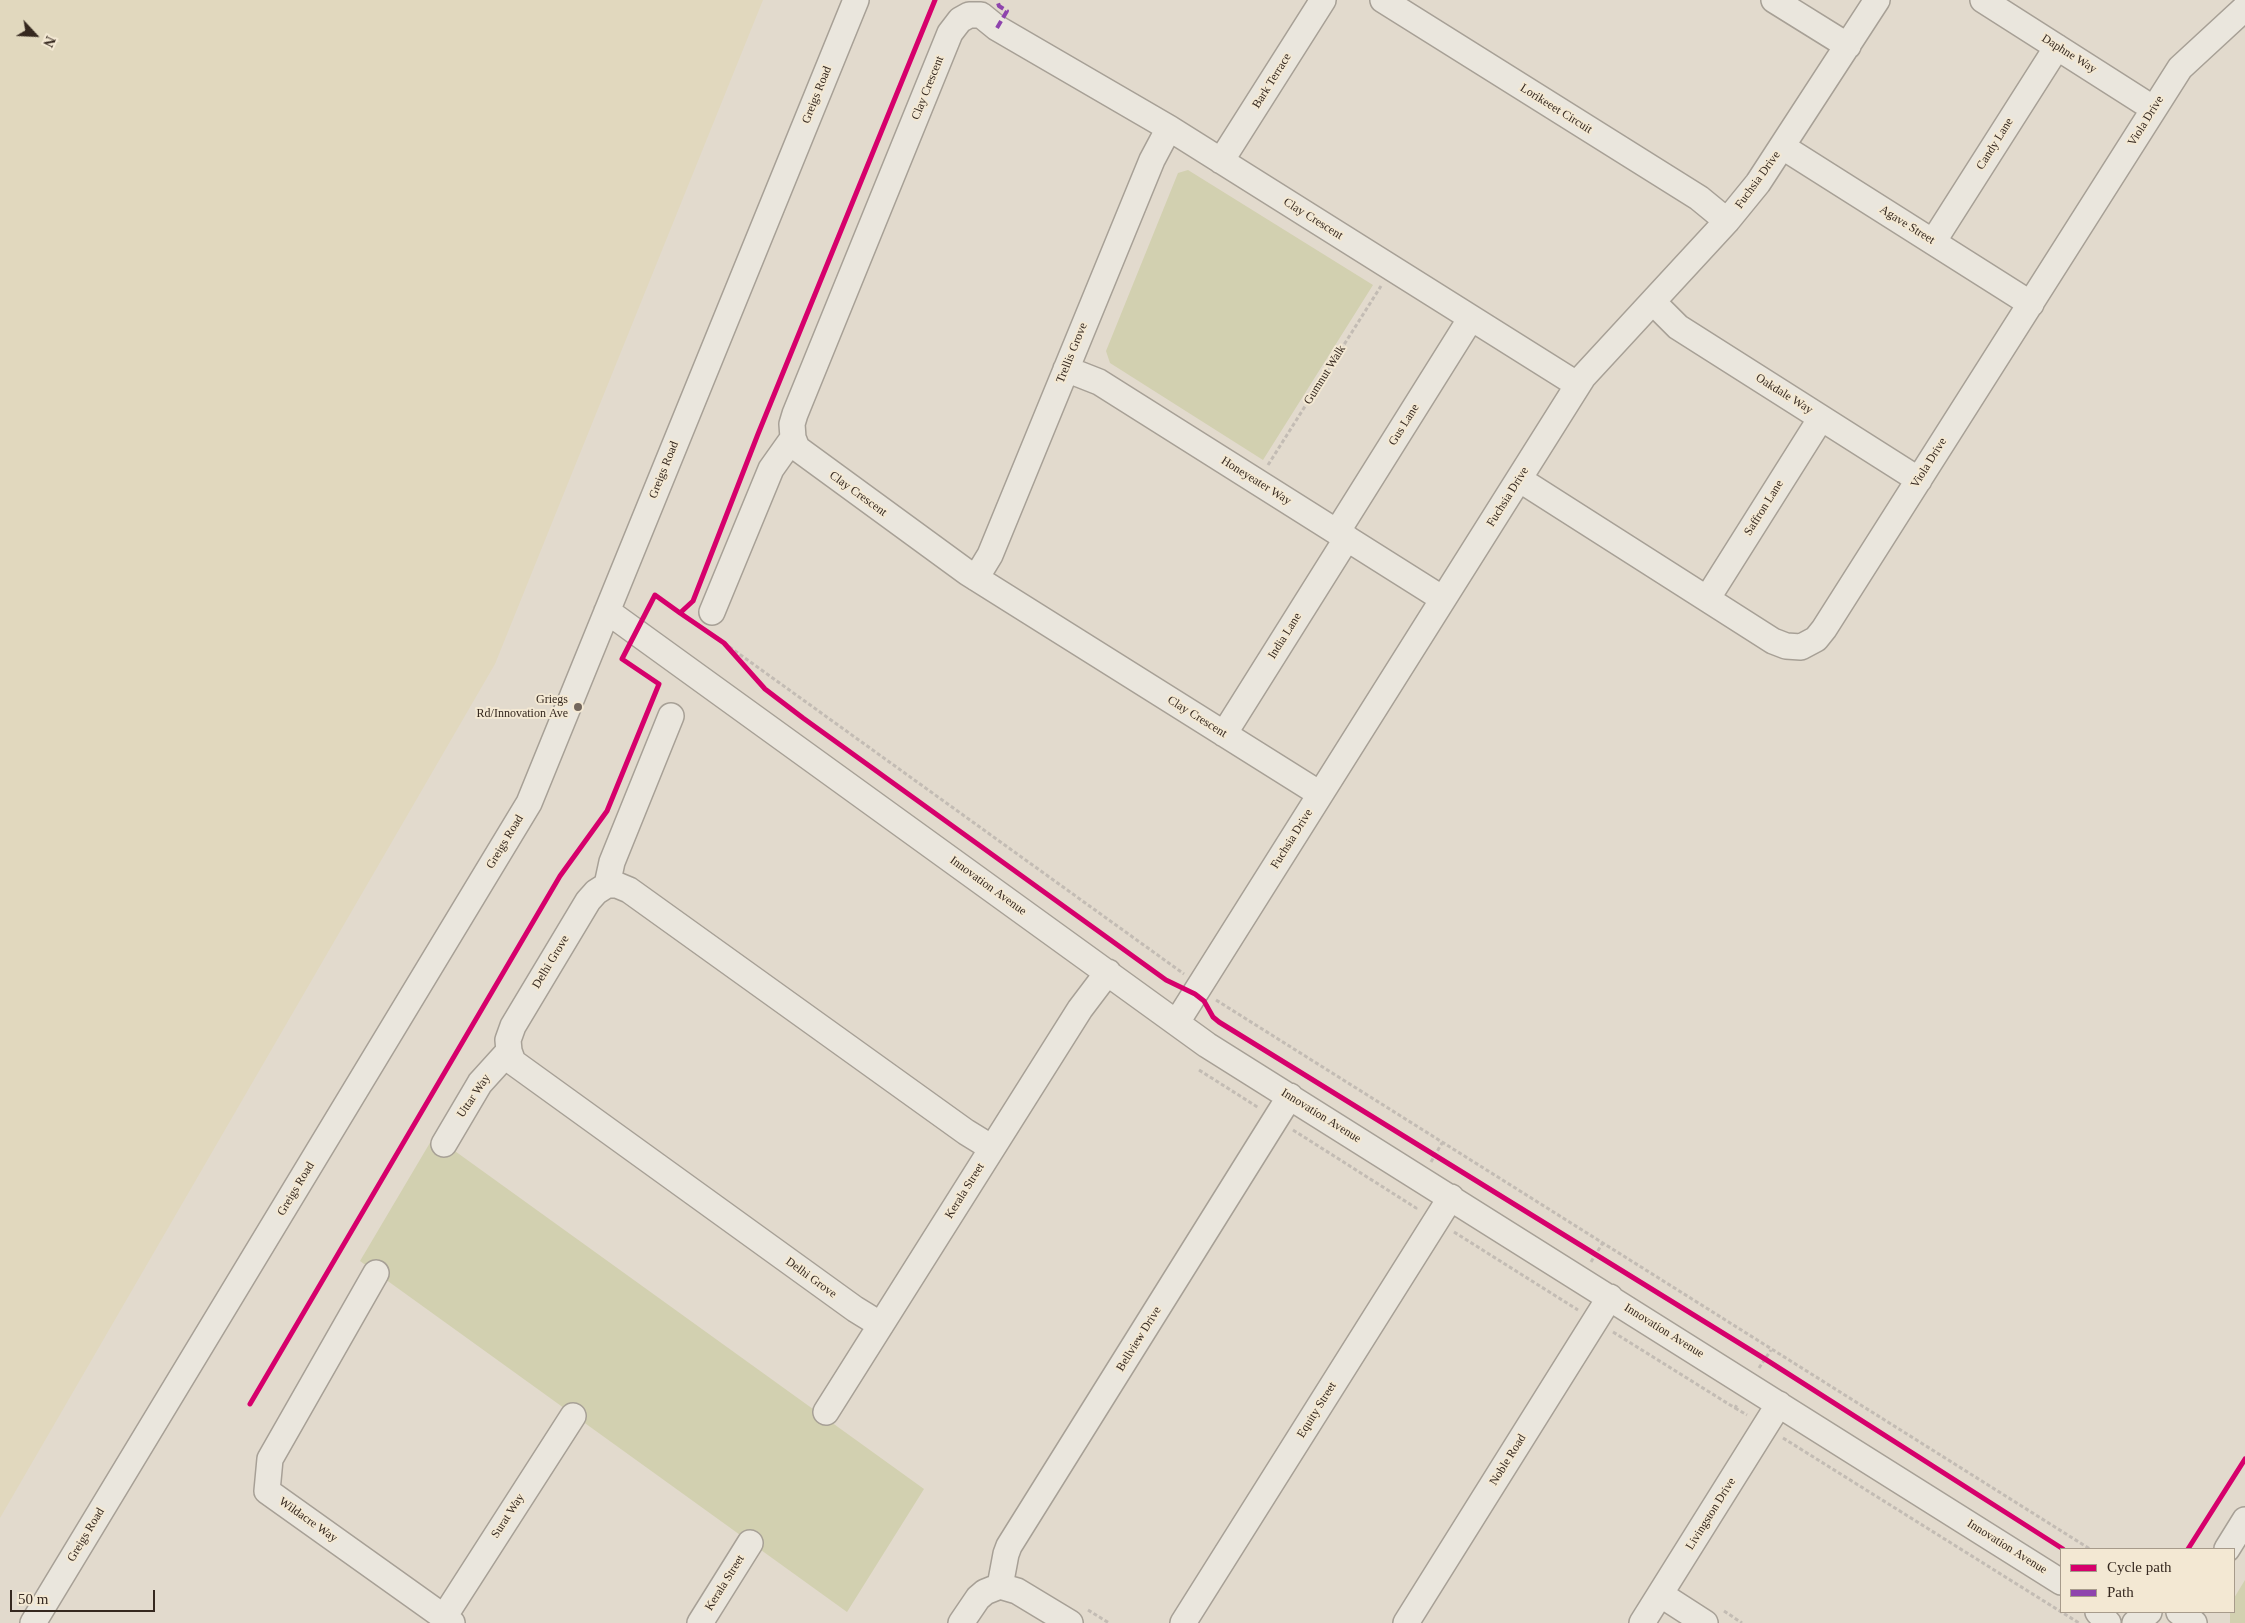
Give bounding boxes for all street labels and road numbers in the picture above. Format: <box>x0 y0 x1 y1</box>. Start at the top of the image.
street label: Daphne Way <box>2039 31 2099 77</box>
street label: Bark Terrace <box>1249 51 1295 111</box>
street label: Clay Crescent <box>909 54 947 122</box>
street label: Greigs Road <box>799 64 835 126</box>
street label: Lorikeeet Circuit <box>1517 81 1595 137</box>
street label: Viola Drive <box>2125 93 2167 149</box>
street label: Candy Lane <box>1973 115 2017 173</box>
street label: Fuchsia Drive <box>1732 148 1784 212</box>
street label: Clay Crescent <box>1281 195 1345 243</box>
street label: Agave Street <box>1877 202 1937 248</box>
street label: Trellis Grove <box>1053 321 1091 385</box>
street label: Gumnut Walk <box>1301 343 1349 407</box>
street label: Oakdale Way <box>1753 371 1815 417</box>
street label: Gus Lane <box>1386 402 1422 448</box>
street label: Viola Drive <box>1908 435 1950 491</box>
street label: Greigs Road <box>646 439 682 501</box>
street label: Honeyeater Way <box>1218 454 1294 508</box>
street label: Fuchsia Drive <box>1484 464 1532 530</box>
street label: Clay Crescent <box>826 468 890 520</box>
street label: Saffron Lane <box>1741 478 1787 538</box>
street label: India Lane <box>1265 610 1305 662</box>
street label: Clay Crescent <box>1165 693 1229 741</box>
street label: Fuchsia Drive <box>1268 806 1316 872</box>
street label: Greigs Road <box>483 812 527 872</box>
street label: Innovation Avenue <box>947 853 1029 919</box>
street label: Delhi Grove <box>529 933 573 991</box>
street label: Uttar Way <box>454 1072 494 1120</box>
street label: Innovation Avenue <box>1278 1086 1364 1146</box>
street label: Greigs Road <box>274 1159 318 1219</box>
street label: Kerala Street <box>942 1160 988 1222</box>
street label: Delhi Grove <box>783 1255 839 1301</box>
street label: Innovation Avenue <box>1621 1301 1707 1361</box>
street label: Bellview Drive <box>1113 1304 1165 1374</box>
street label: Equity Street <box>1294 1379 1340 1441</box>
street label: Noble Road <box>1487 1432 1529 1488</box>
street label: Livingston Drive <box>1683 1475 1739 1553</box>
street label: Surat Way <box>488 1491 528 1541</box>
street label: Wildacre Way <box>276 1495 340 1545</box>
street label: Greigs Road <box>64 1505 108 1565</box>
street label: Innovation Avenue <box>1964 1517 2050 1577</box>
street label: Kerala Street <box>702 1552 748 1614</box>

